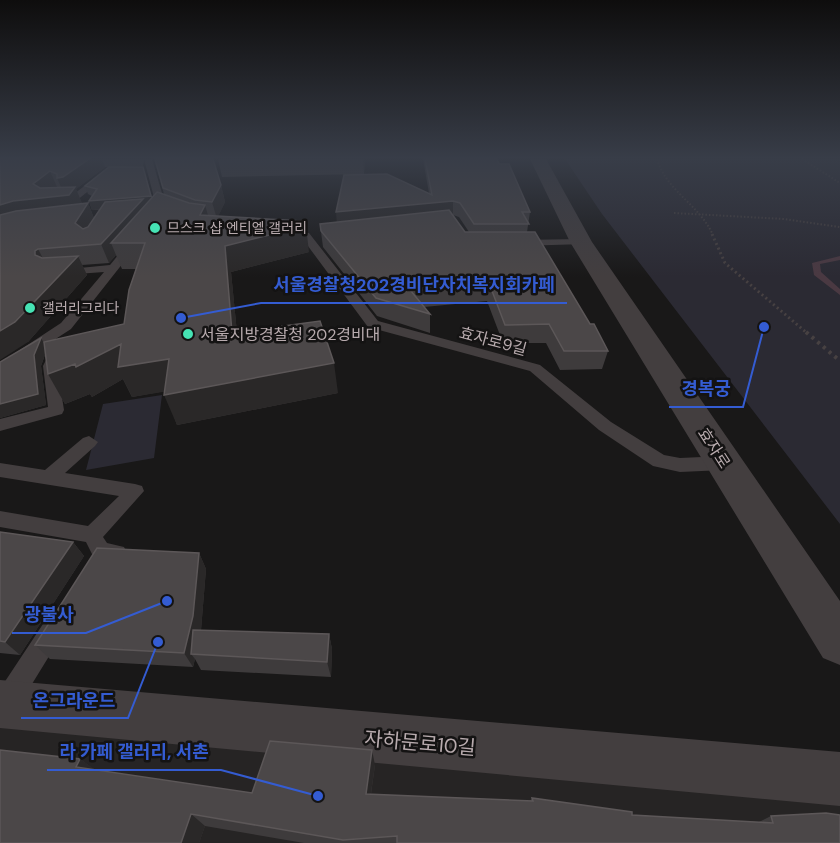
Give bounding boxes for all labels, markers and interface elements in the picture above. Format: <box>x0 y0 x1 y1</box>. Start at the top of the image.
place label: 므스크 샵 엔티엘 갤러리 <box>167 219 307 237</box>
marker: 므스크 샵 엔티엘 갤러리 <box>148 221 162 235</box>
callout: 서울경찰청202경비단자치복지회카페 <box>261 267 567 303</box>
text: 서울경찰청202경비단자치복지회카페 <box>273 273 555 297</box>
place label: 갤러리그리다 <box>42 299 119 317</box>
marker: 갤러리그리다 <box>23 301 37 315</box>
street label: 효자로9길 <box>457 322 529 360</box>
place label: 서울지방경찰청 202경비대 <box>200 324 381 345</box>
marker: 서울지방경찰청 202경비대 <box>181 327 195 341</box>
callout: 경복궁 <box>669 371 743 407</box>
text: 경복궁 <box>681 377 731 401</box>
street label: 효자로 <box>693 424 735 472</box>
callout: 광불사 <box>12 597 86 633</box>
text: 광불사 <box>24 603 74 627</box>
callout: 온그라운드 <box>21 682 128 718</box>
text: 온그라운드 <box>33 689 115 713</box>
street label: 자하문로10길 <box>363 725 477 761</box>
callout: 라 카페 갤러리, 서촌 <box>47 734 221 770</box>
text: 라 카페 갤러리, 서촌 <box>59 740 209 764</box>

